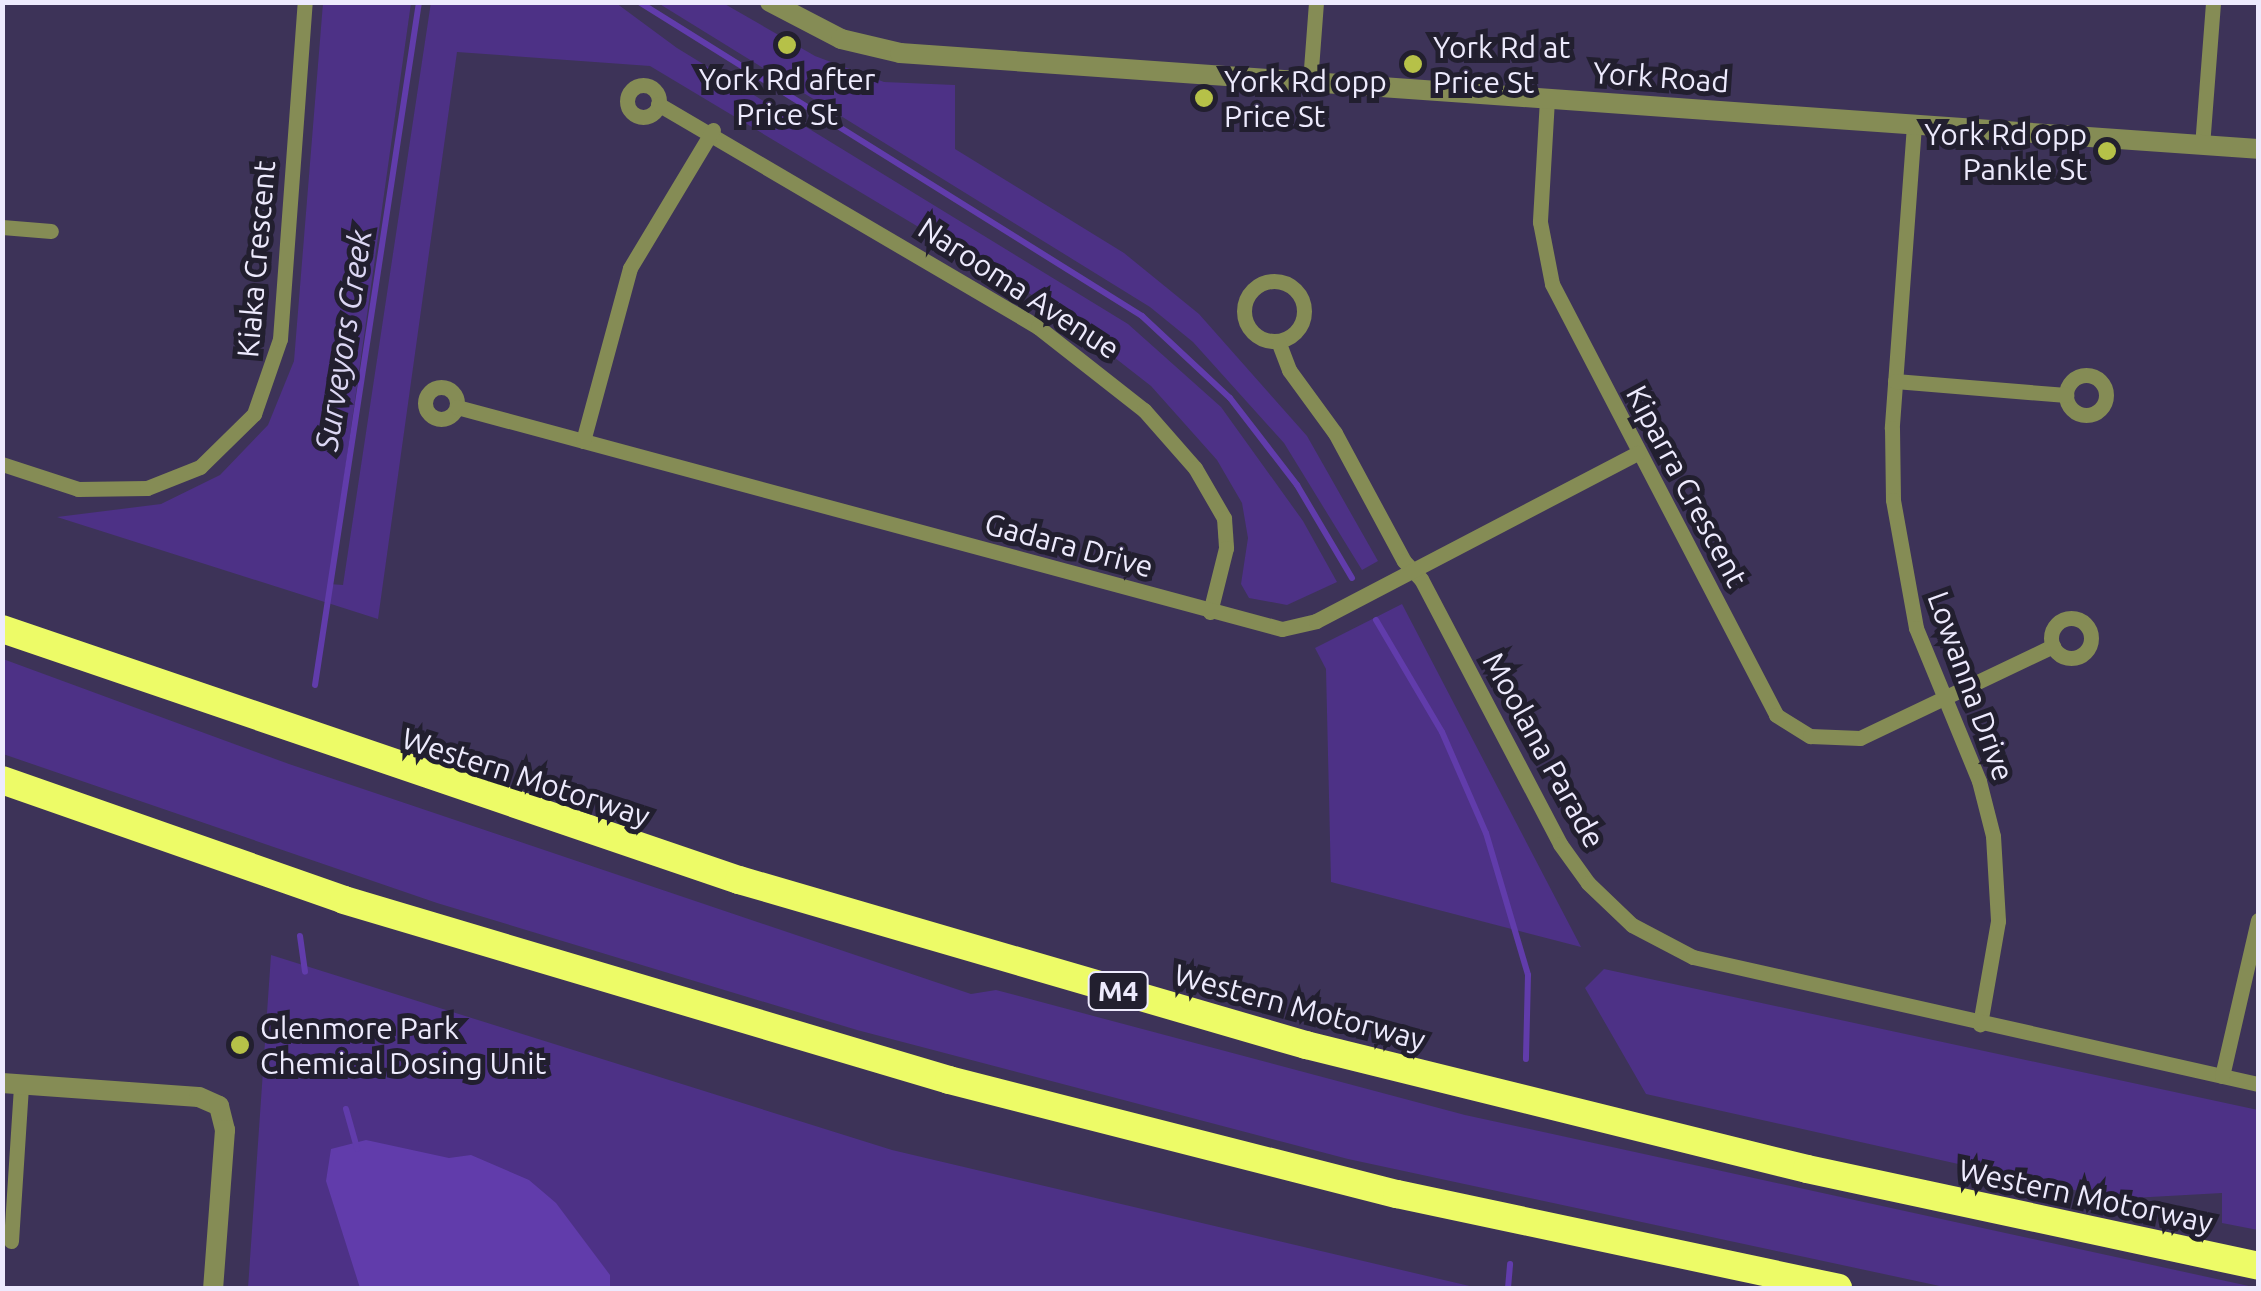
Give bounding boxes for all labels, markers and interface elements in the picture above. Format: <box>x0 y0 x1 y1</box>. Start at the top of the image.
place label: York Rd at Price St <box>1433 29 1570 100</box>
marker: York Rd after Price St <box>776 34 798 56</box>
marker: York Rd at Price St <box>1402 53 1424 75</box>
street label: York Road <box>1592 54 1730 100</box>
place label: York Rd after Price St <box>699 61 875 132</box>
place label: York Rd opp Price St <box>1224 63 1387 134</box>
marker: York Rd opp Price St <box>1193 87 1215 109</box>
place label: York Rd opp Pankle St <box>1924 116 2087 186</box>
marker: York Rd opp Pankle St <box>2096 140 2118 162</box>
street label: Kiaka Crescent <box>229 159 283 359</box>
street label: Narooma Avenue <box>912 210 1126 366</box>
water label: Surveyors Creek <box>307 227 379 453</box>
street label: Kiparra Crescent <box>1619 379 1755 593</box>
street label: Gadara Drive <box>981 505 1157 585</box>
street label: Lowanna Drive <box>1920 586 2022 786</box>
street label: Moolana Parade <box>1475 646 1613 854</box>
street label: Western Motorway <box>398 720 654 834</box>
street label: Western Motorway <box>1170 956 1430 1058</box>
road number: M4 <box>1086 968 1150 1014</box>
place label: Glenmore Park Chemical Dosing Unit <box>260 1010 546 1080</box>
marker: Glenmore Park Chemical Dosing Unit <box>229 1034 251 1056</box>
street label: Western Motorway <box>1956 1152 2216 1240</box>

